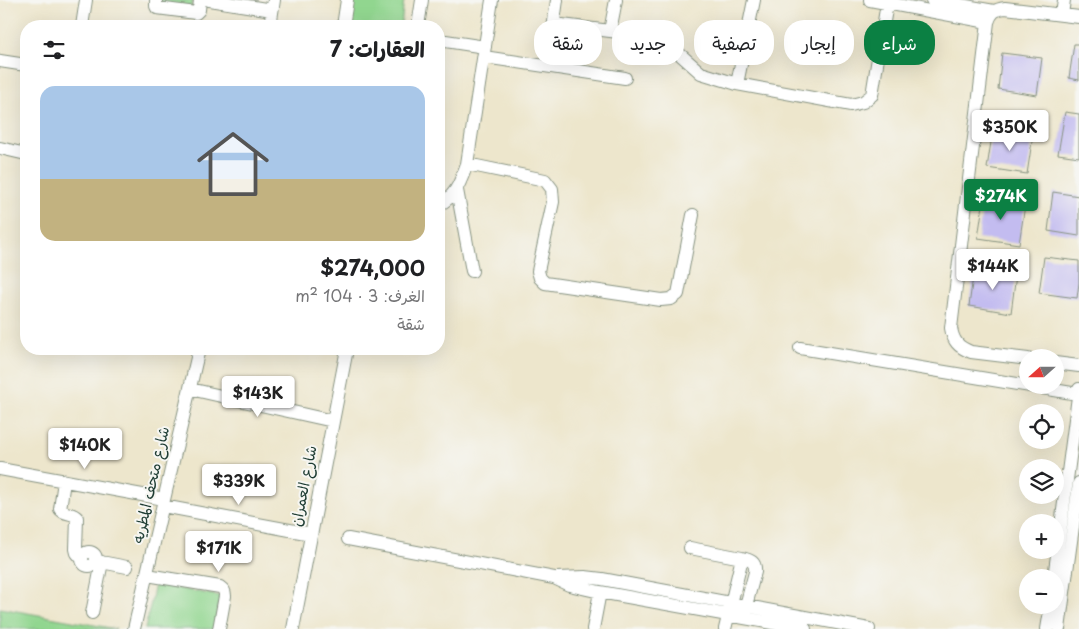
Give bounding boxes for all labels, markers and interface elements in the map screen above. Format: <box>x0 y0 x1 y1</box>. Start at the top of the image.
chip: شقة <box>534 20 602 65</box>
chip: جديد <box>612 20 684 65</box>
chip: تصفية <box>694 20 774 65</box>
chip: إيجار <box>784 20 854 65</box>
chip: شراء <box>864 20 935 65</box>
text: العقارات: 7 <box>330 32 425 64</box>
icon: filters <box>40 36 68 64</box>
pin: $350K <box>975 110 1045 152</box>
text: $350K <box>983 114 1037 138</box>
icon: home <box>188 119 278 209</box>
pin: $274K <box>966 178 1036 221</box>
text: $274K <box>975 183 1027 207</box>
pin: $144K <box>958 248 1028 291</box>
text: $274,000 <box>320 251 425 283</box>
text: $144K <box>967 253 1019 277</box>
text: الغرف: 3 · 104 m² <box>295 283 425 307</box>
text: شقة <box>397 311 425 335</box>
north arrow <box>1019 349 1064 394</box>
map controls <box>1019 349 1064 614</box>
pin: $143K <box>223 376 293 418</box>
text: $143K <box>233 380 283 404</box>
button: locate <box>1019 404 1064 449</box>
street label: شارع متحف المطريه <box>125 424 174 545</box>
pin: $140K <box>50 428 120 470</box>
text: $140K <box>59 432 111 456</box>
street label: شارع العمران <box>283 443 322 528</box>
button: layers <box>1019 459 1064 504</box>
pin: $339K <box>204 464 274 506</box>
text: $339K <box>213 468 265 492</box>
button: + <box>1019 514 1064 559</box>
pin: $171K <box>184 530 254 573</box>
text: $171K <box>196 535 242 559</box>
button: − <box>1019 569 1064 614</box>

